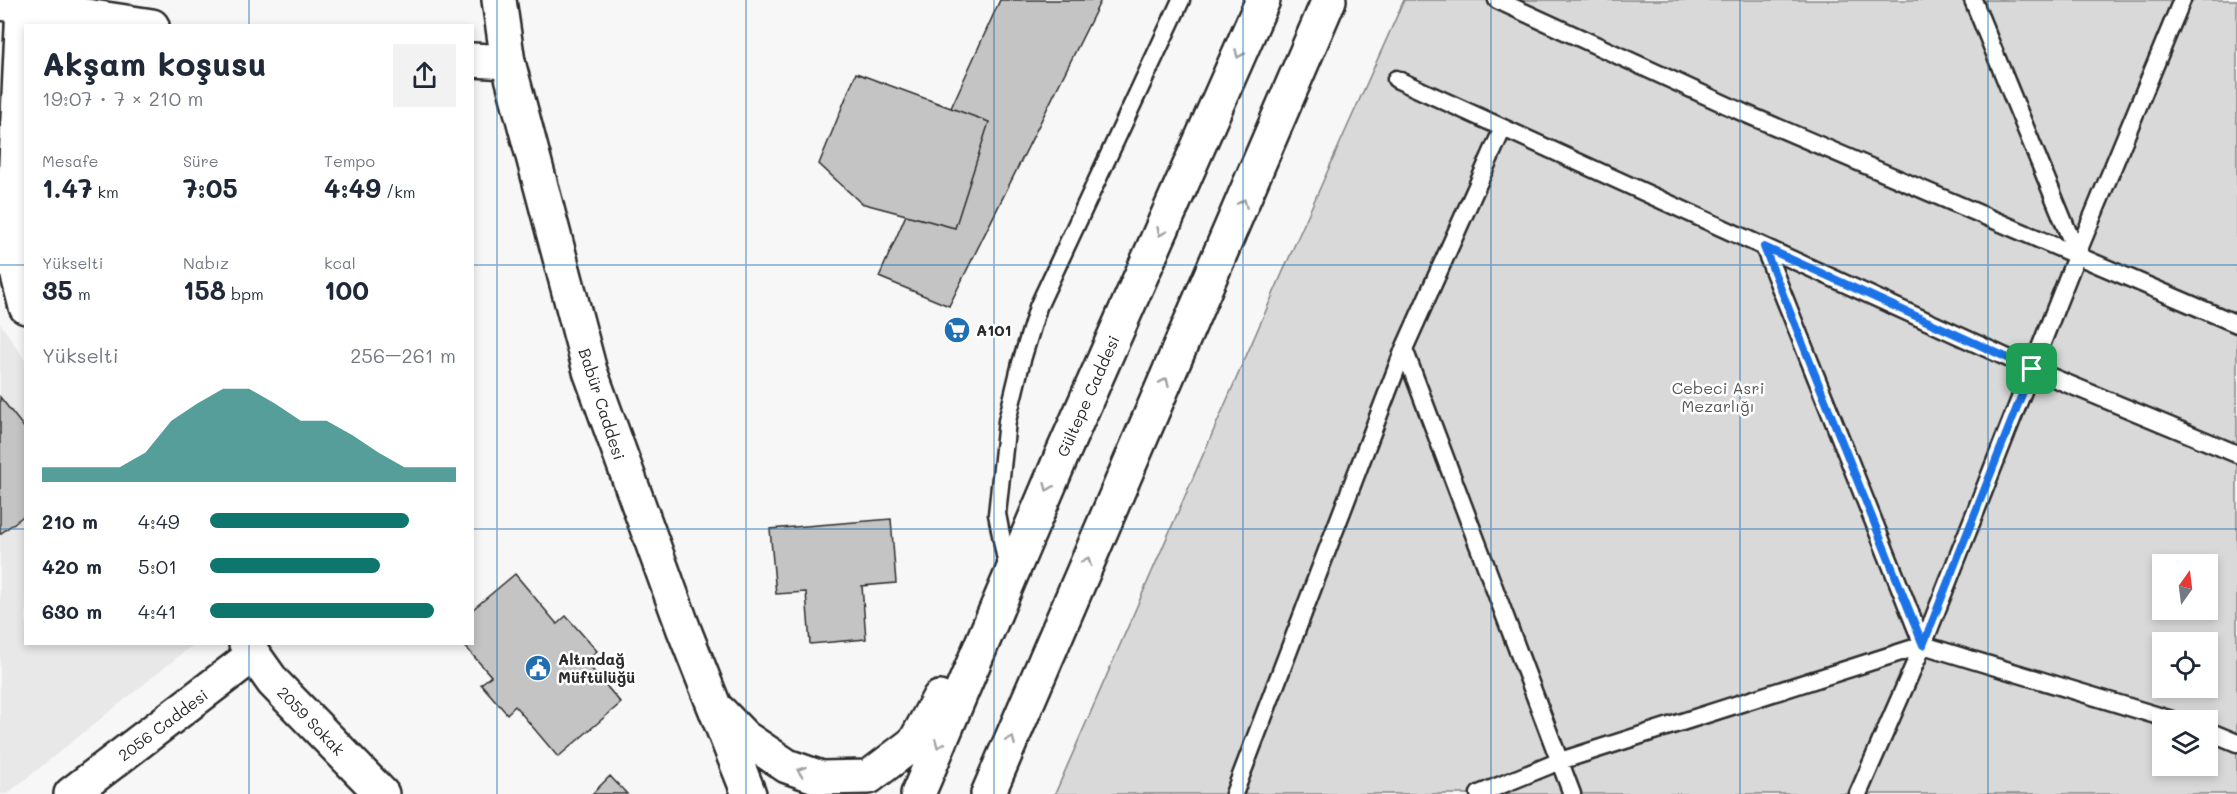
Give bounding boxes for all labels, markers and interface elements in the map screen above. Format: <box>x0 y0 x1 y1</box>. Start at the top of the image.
text: Akşam koşusu <box>42 41 267 84</box>
button: share <box>393 44 456 107</box>
one-way arrow <box>1235 47 1247 58</box>
text: 19:07 · 7 × 210 m <box>42 85 203 111</box>
text: Mesafe <box>42 150 99 171</box>
text: Süre <box>183 150 219 171</box>
text: Tempo <box>324 150 375 171</box>
text: 1.47 <box>42 171 93 205</box>
text: 7:05 <box>183 171 238 205</box>
text: 4:49 <box>324 171 381 205</box>
text: km <box>93 181 119 202</box>
text: /km <box>381 181 416 202</box>
one-way arrow <box>1236 199 1248 210</box>
one-way arrow <box>1156 225 1168 236</box>
text: Yükselti <box>42 252 103 273</box>
text: Nabız <box>183 252 229 273</box>
text: kcal <box>324 252 356 273</box>
text: 35 <box>42 273 73 307</box>
text: 158 <box>183 273 226 307</box>
text: 100 <box>324 273 369 307</box>
text: m <box>73 283 91 304</box>
text: bpm <box>226 283 264 304</box>
supermarket icon: A101 <box>942 315 972 345</box>
place label: A101 <box>976 319 1012 340</box>
street label: Gültepe Caddesi <box>1051 332 1124 460</box>
text: Yükselti <box>42 342 119 368</box>
text: 256–261 m <box>350 342 456 368</box>
pin <box>2006 343 2057 394</box>
street label: Babür Caddesi <box>575 345 630 462</box>
icon: arrive <box>2015 352 2048 385</box>
one-way arrow <box>1158 377 1170 388</box>
park label: Cebeci Asri Mezarlığı <box>1672 377 1764 416</box>
one-way arrow <box>1043 481 1055 492</box>
text: 210 m <box>42 508 98 534</box>
text: 4:49 <box>138 508 180 534</box>
text: 420 m <box>42 553 102 579</box>
text: 5:01 <box>138 553 177 579</box>
north arrow <box>2152 554 2218 620</box>
map controls <box>2152 554 2218 776</box>
one-way arrow <box>1080 556 1092 567</box>
text: 630 m <box>42 598 102 624</box>
text: 4:41 <box>138 598 177 624</box>
button: locate <box>2152 632 2218 698</box>
place label: Altındağ Müftülüğü <box>558 648 635 687</box>
public building icon: Altındağ Müftülüğü <box>523 653 553 683</box>
street label: 2059 Sokak <box>273 682 350 760</box>
street label: 2056 Caddesi <box>114 684 212 765</box>
button: layers <box>2152 710 2218 776</box>
one-way arrow <box>1004 735 1016 746</box>
one-way arrow <box>934 738 946 749</box>
one-way arrow <box>797 765 807 778</box>

